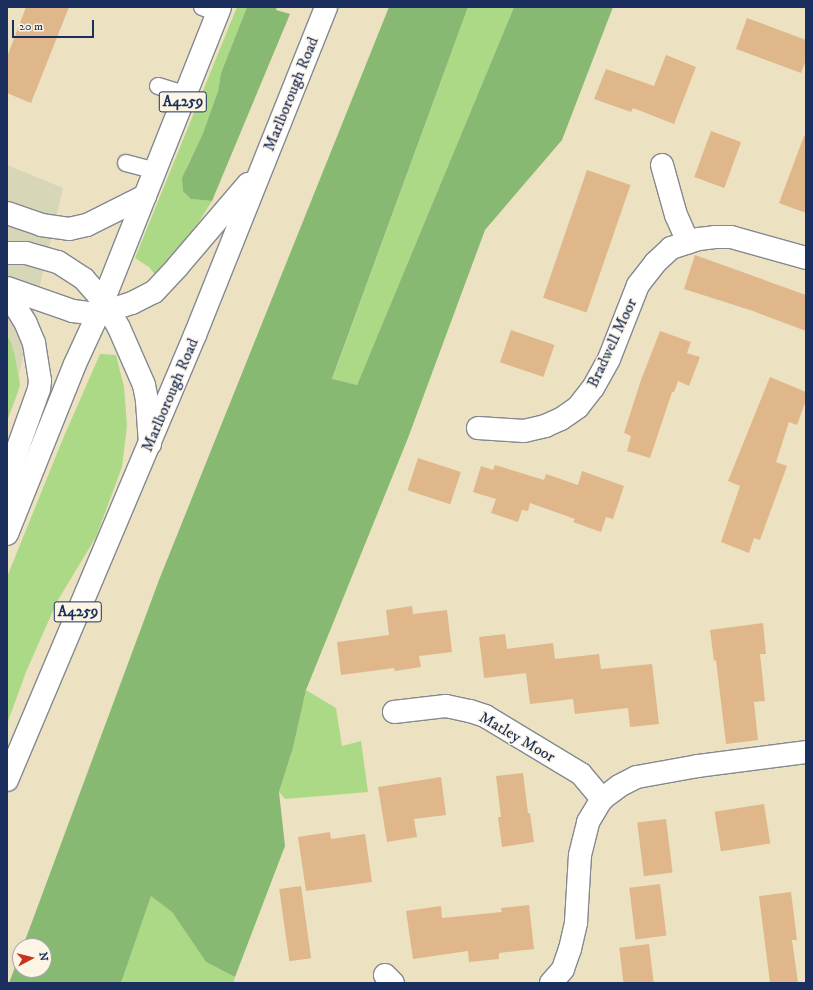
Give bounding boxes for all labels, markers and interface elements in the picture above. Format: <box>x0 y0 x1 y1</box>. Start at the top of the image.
scale bar <box>14 12 96 38</box>
text: 20 m <box>19 19 43 34</box>
street label: Marlborough Road <box>259 34 323 154</box>
road number: A4259 <box>158 89 208 115</box>
street label: Bradwell Moor <box>583 295 641 391</box>
street label: Marlborough Road <box>137 335 203 455</box>
road number: A4259 <box>53 599 103 625</box>
street label: Matley Moor <box>475 707 559 767</box>
north arrow <box>12 938 52 978</box>
text: N <box>35 951 50 962</box>

